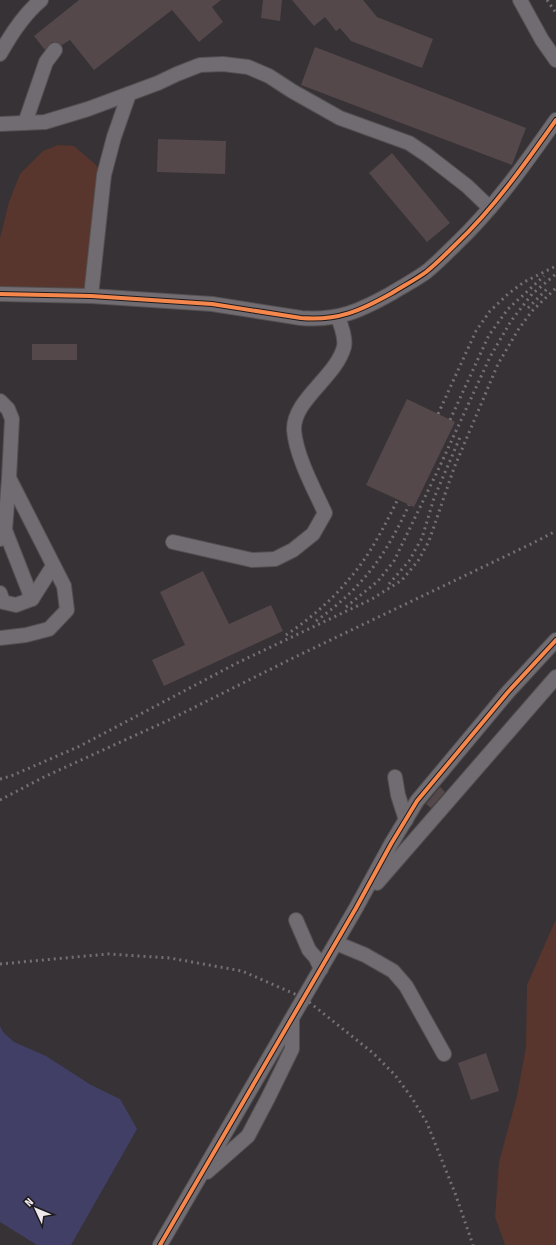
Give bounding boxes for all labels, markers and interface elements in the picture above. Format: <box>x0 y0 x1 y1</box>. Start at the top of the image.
north arrow <box>16 1189 56 1229</box>
text: N <box>22 1196 36 1209</box>

